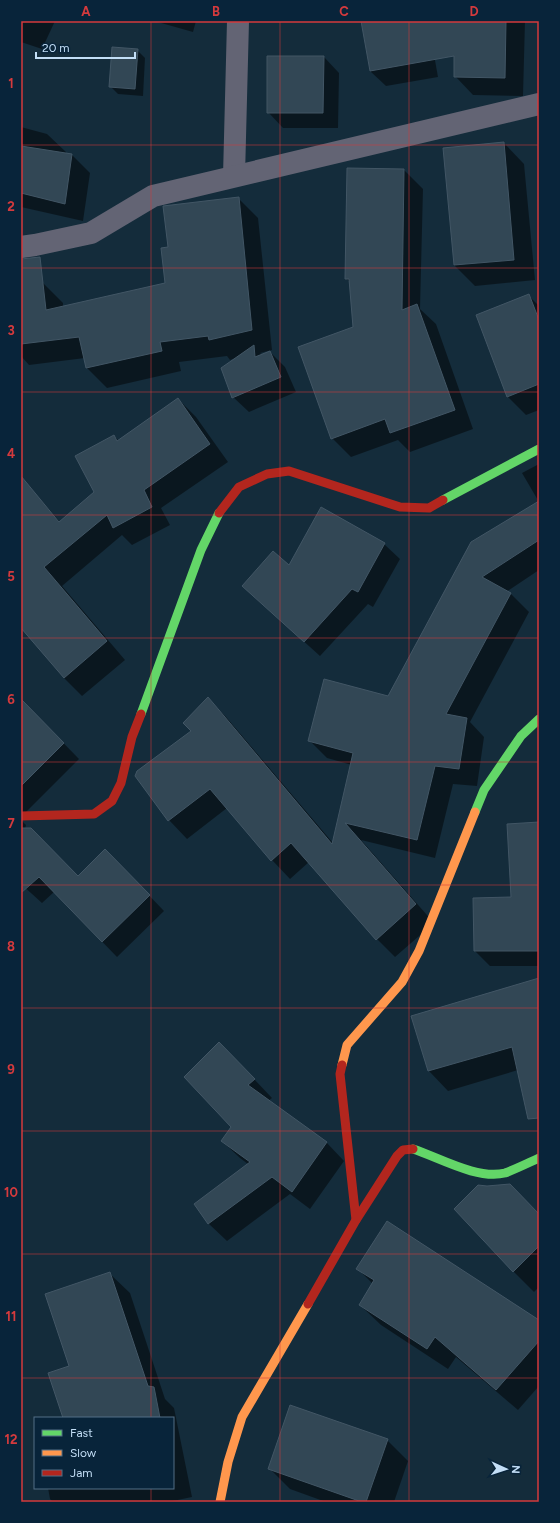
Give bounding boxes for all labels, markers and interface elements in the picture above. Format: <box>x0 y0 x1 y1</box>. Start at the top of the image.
text: A <box>81 4 91 19</box>
text: B <box>212 4 220 19</box>
text: C <box>339 4 349 19</box>
text: D <box>469 4 479 19</box>
scale bar <box>36 34 135 60</box>
text: 20 m <box>42 41 70 55</box>
text: 1 <box>8 76 14 91</box>
text: 2 <box>7 199 15 214</box>
text: 3 <box>7 323 15 338</box>
text: 4 <box>7 446 15 461</box>
text: 5 <box>7 569 15 584</box>
text: 6 <box>7 692 15 707</box>
text: 7 <box>7 816 15 831</box>
text: 8 <box>7 939 15 954</box>
text: 9 <box>7 1062 15 1077</box>
text: 10 <box>4 1185 18 1200</box>
text: 11 <box>6 1309 16 1324</box>
legend <box>34 1417 174 1489</box>
text: Fast <box>70 1426 93 1440</box>
text: 12 <box>4 1432 18 1447</box>
text: Slow <box>70 1446 97 1460</box>
north arrow <box>486 1449 526 1489</box>
text: N <box>509 1465 522 1474</box>
text: Jam <box>70 1466 93 1480</box>

